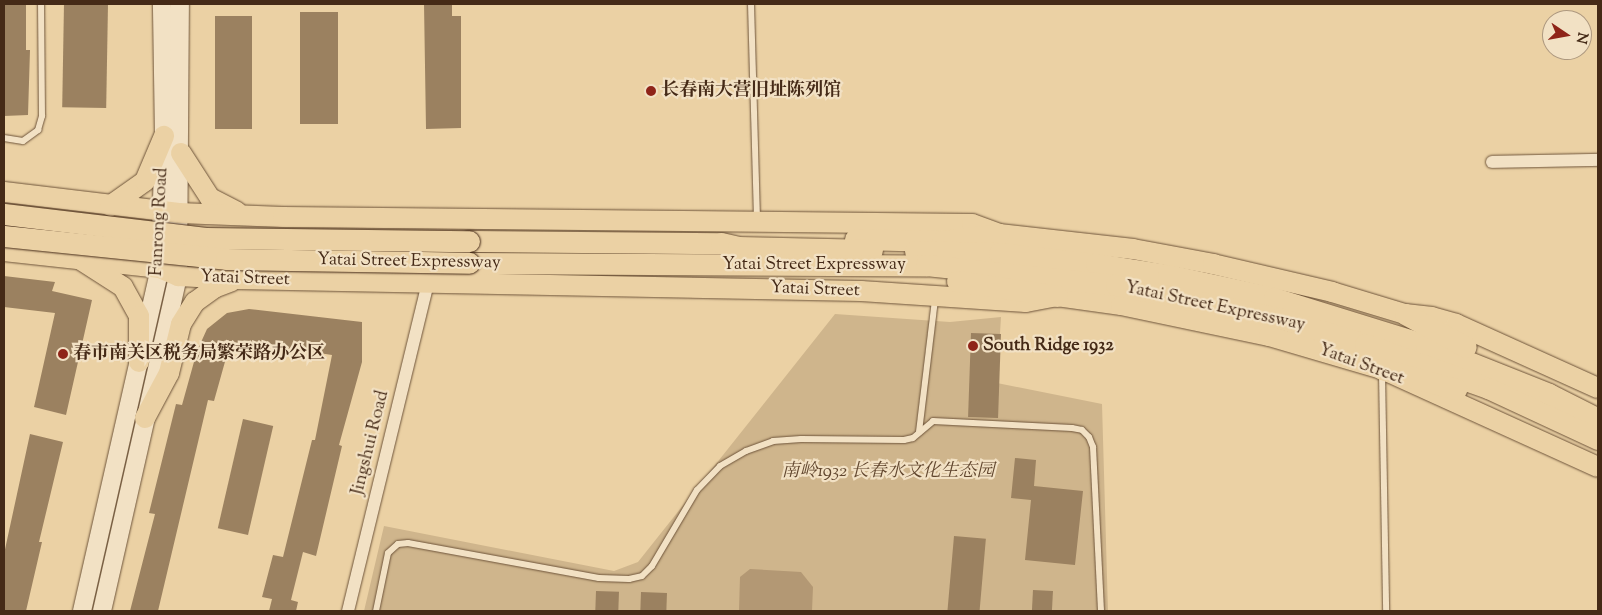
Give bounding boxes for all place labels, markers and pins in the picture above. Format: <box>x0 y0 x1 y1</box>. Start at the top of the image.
place label: 长春南大营旧址陈列馆 <box>661 80 841 102</box>
marker: 长春南大营旧址陈列馆 <box>645 85 657 97</box>
place label: South Ridge 1932 <box>983 335 1114 357</box>
marker: South Ridge 1932 <box>967 340 979 352</box>
place label: 春市南关区税务局繁荣路办公区 <box>73 343 325 365</box>
marker: 春市南关区税务局繁荣路办公区 <box>57 348 69 360</box>

